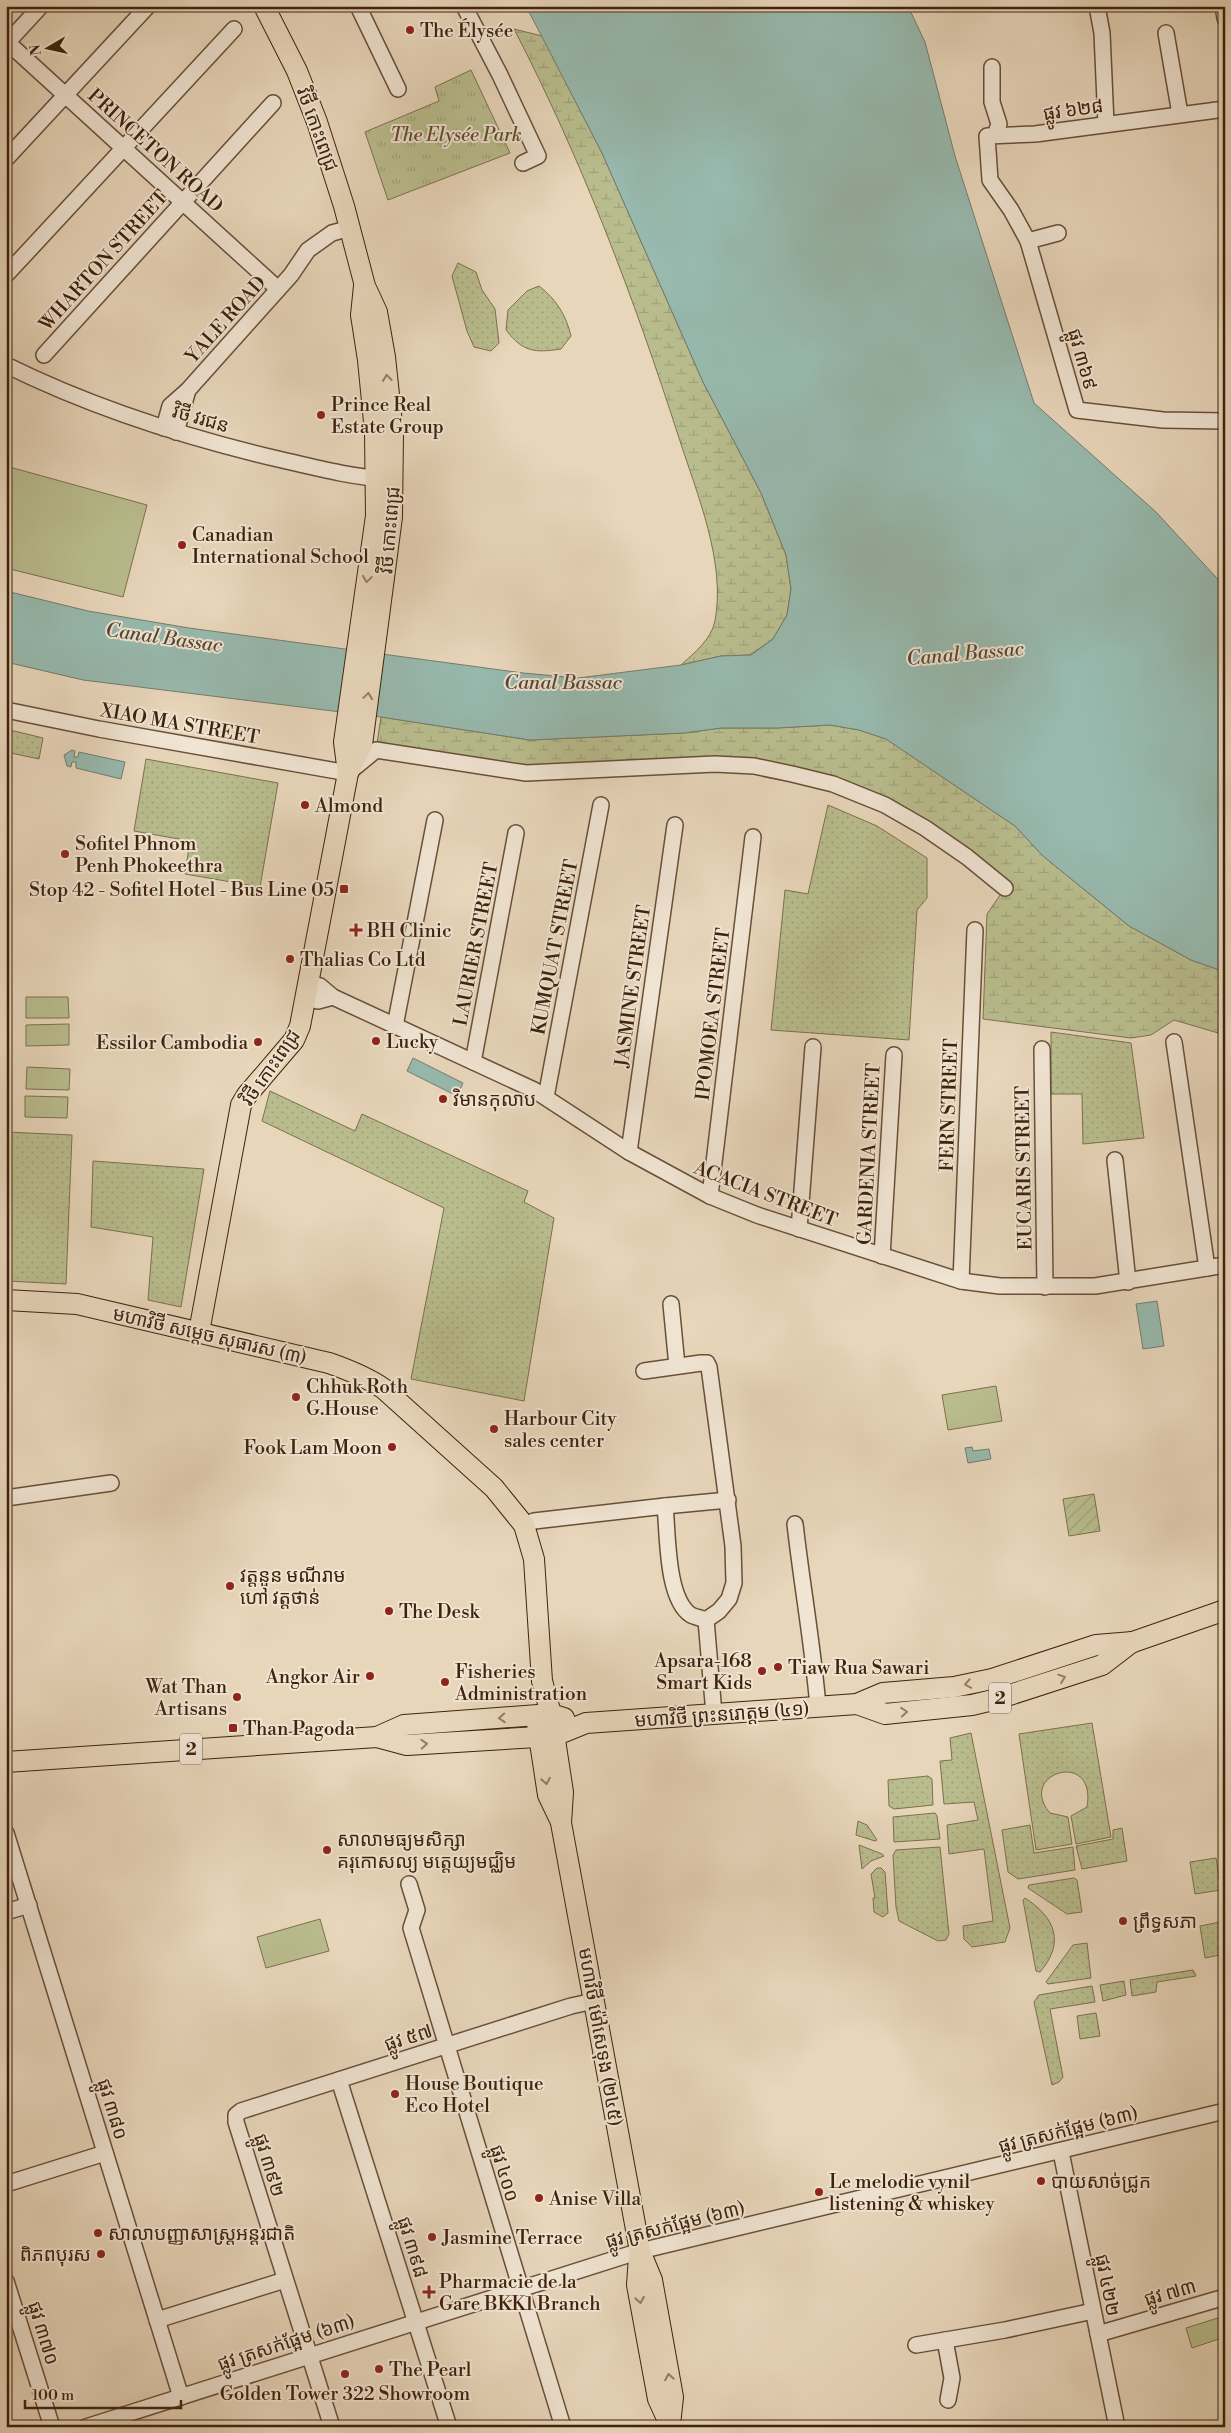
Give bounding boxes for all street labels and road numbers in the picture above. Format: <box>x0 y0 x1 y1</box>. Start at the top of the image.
street label: PRINCETON ROAD <box>83 84 228 218</box>
street label: វិថី កោះពេជ្រ <box>291 84 343 175</box>
street label: ផ្លូវ ៦២៨ <box>1041 94 1105 131</box>
street label: WHARTON STREET <box>34 185 173 337</box>
street label: YALE ROAD <box>180 271 271 369</box>
street label: ផ្លូវ ៣៦៩ <box>1057 326 1102 394</box>
street label: វិថី វរជន <box>169 399 232 438</box>
street label: វិថី កោះពេជ្រ <box>374 485 406 575</box>
street label: XIAO MA STREET <box>97 698 261 750</box>
street label: KUMQUAT STREET <box>526 857 584 1037</box>
street label: LAURIER STREET <box>448 860 504 1028</box>
street label: JASMINE STREET <box>610 903 656 1070</box>
street label: IPOMOEA STREET <box>691 927 735 1102</box>
street label: វិថី កោះពេជ្រ <box>236 1025 306 1111</box>
street label: FERN STREET <box>935 1038 963 1172</box>
street label: GARDENIA STREET <box>852 1062 886 1246</box>
street label: EUCARIS STREET <box>1011 1085 1037 1250</box>
street label: ACACIA STREET <box>690 1155 841 1232</box>
street label: មហាវិថី សម្តេច សុធារស (៣) <box>110 1302 309 1370</box>
road number: 2 <box>989 1682 1011 1714</box>
street label: មហាវិថី ព្រះនរោត្តម (៤១) <box>634 1697 810 1733</box>
road number: 2 <box>180 1734 202 1765</box>
street label: មហាវិថី ម៉ៅសេទុង (២៤៥) <box>572 1946 628 2128</box>
street label: ផ្លូវ ៥៧ <box>381 2019 437 2061</box>
street label: ផ្លូវ ៣៨០ <box>87 2076 133 2144</box>
street label: ផ្លូវ ត្រសក់ផ្អែម (៦៣) <box>996 2101 1142 2163</box>
street label: ផ្លូវ ៣៩២ <box>244 2131 290 2201</box>
street label: ផ្លូវ ៤០០ <box>480 2142 524 2206</box>
street label: ផ្លូវ ត្រសក់ផ្អែម (៦៣) <box>603 2196 749 2258</box>
street label: ផ្លូវ ៣៩៨ <box>387 2214 433 2282</box>
street label: ផ្លូវ ៤២២ <box>1085 2252 1125 2319</box>
street label: ផ្លូវ ៧៣ <box>1141 2274 1201 2316</box>
street label: ផ្លូវ ៣៧០ <box>18 2298 64 2369</box>
street label: ផ្លូវ ត្រសក់ផ្អែម (៦៣) <box>215 2309 359 2381</box>

